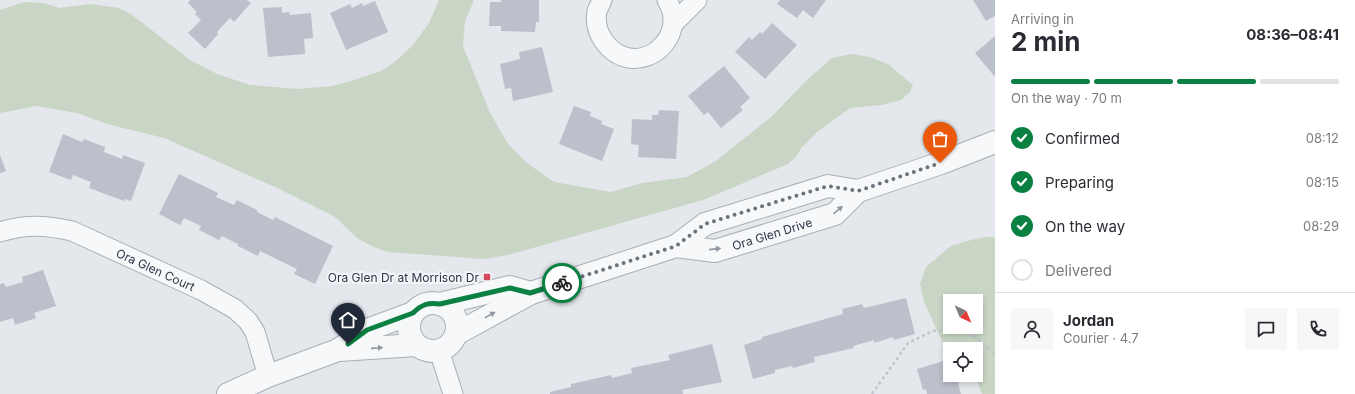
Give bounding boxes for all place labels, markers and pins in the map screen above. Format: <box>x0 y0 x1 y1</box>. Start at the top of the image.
pin <box>923 122 957 163</box>
place label: Ora Glen Dr at Morrison Dr <box>328 270 479 285</box>
marker: Ora Glen Dr at Morrison Dr <box>482 272 492 282</box>
pin <box>331 303 365 344</box>

